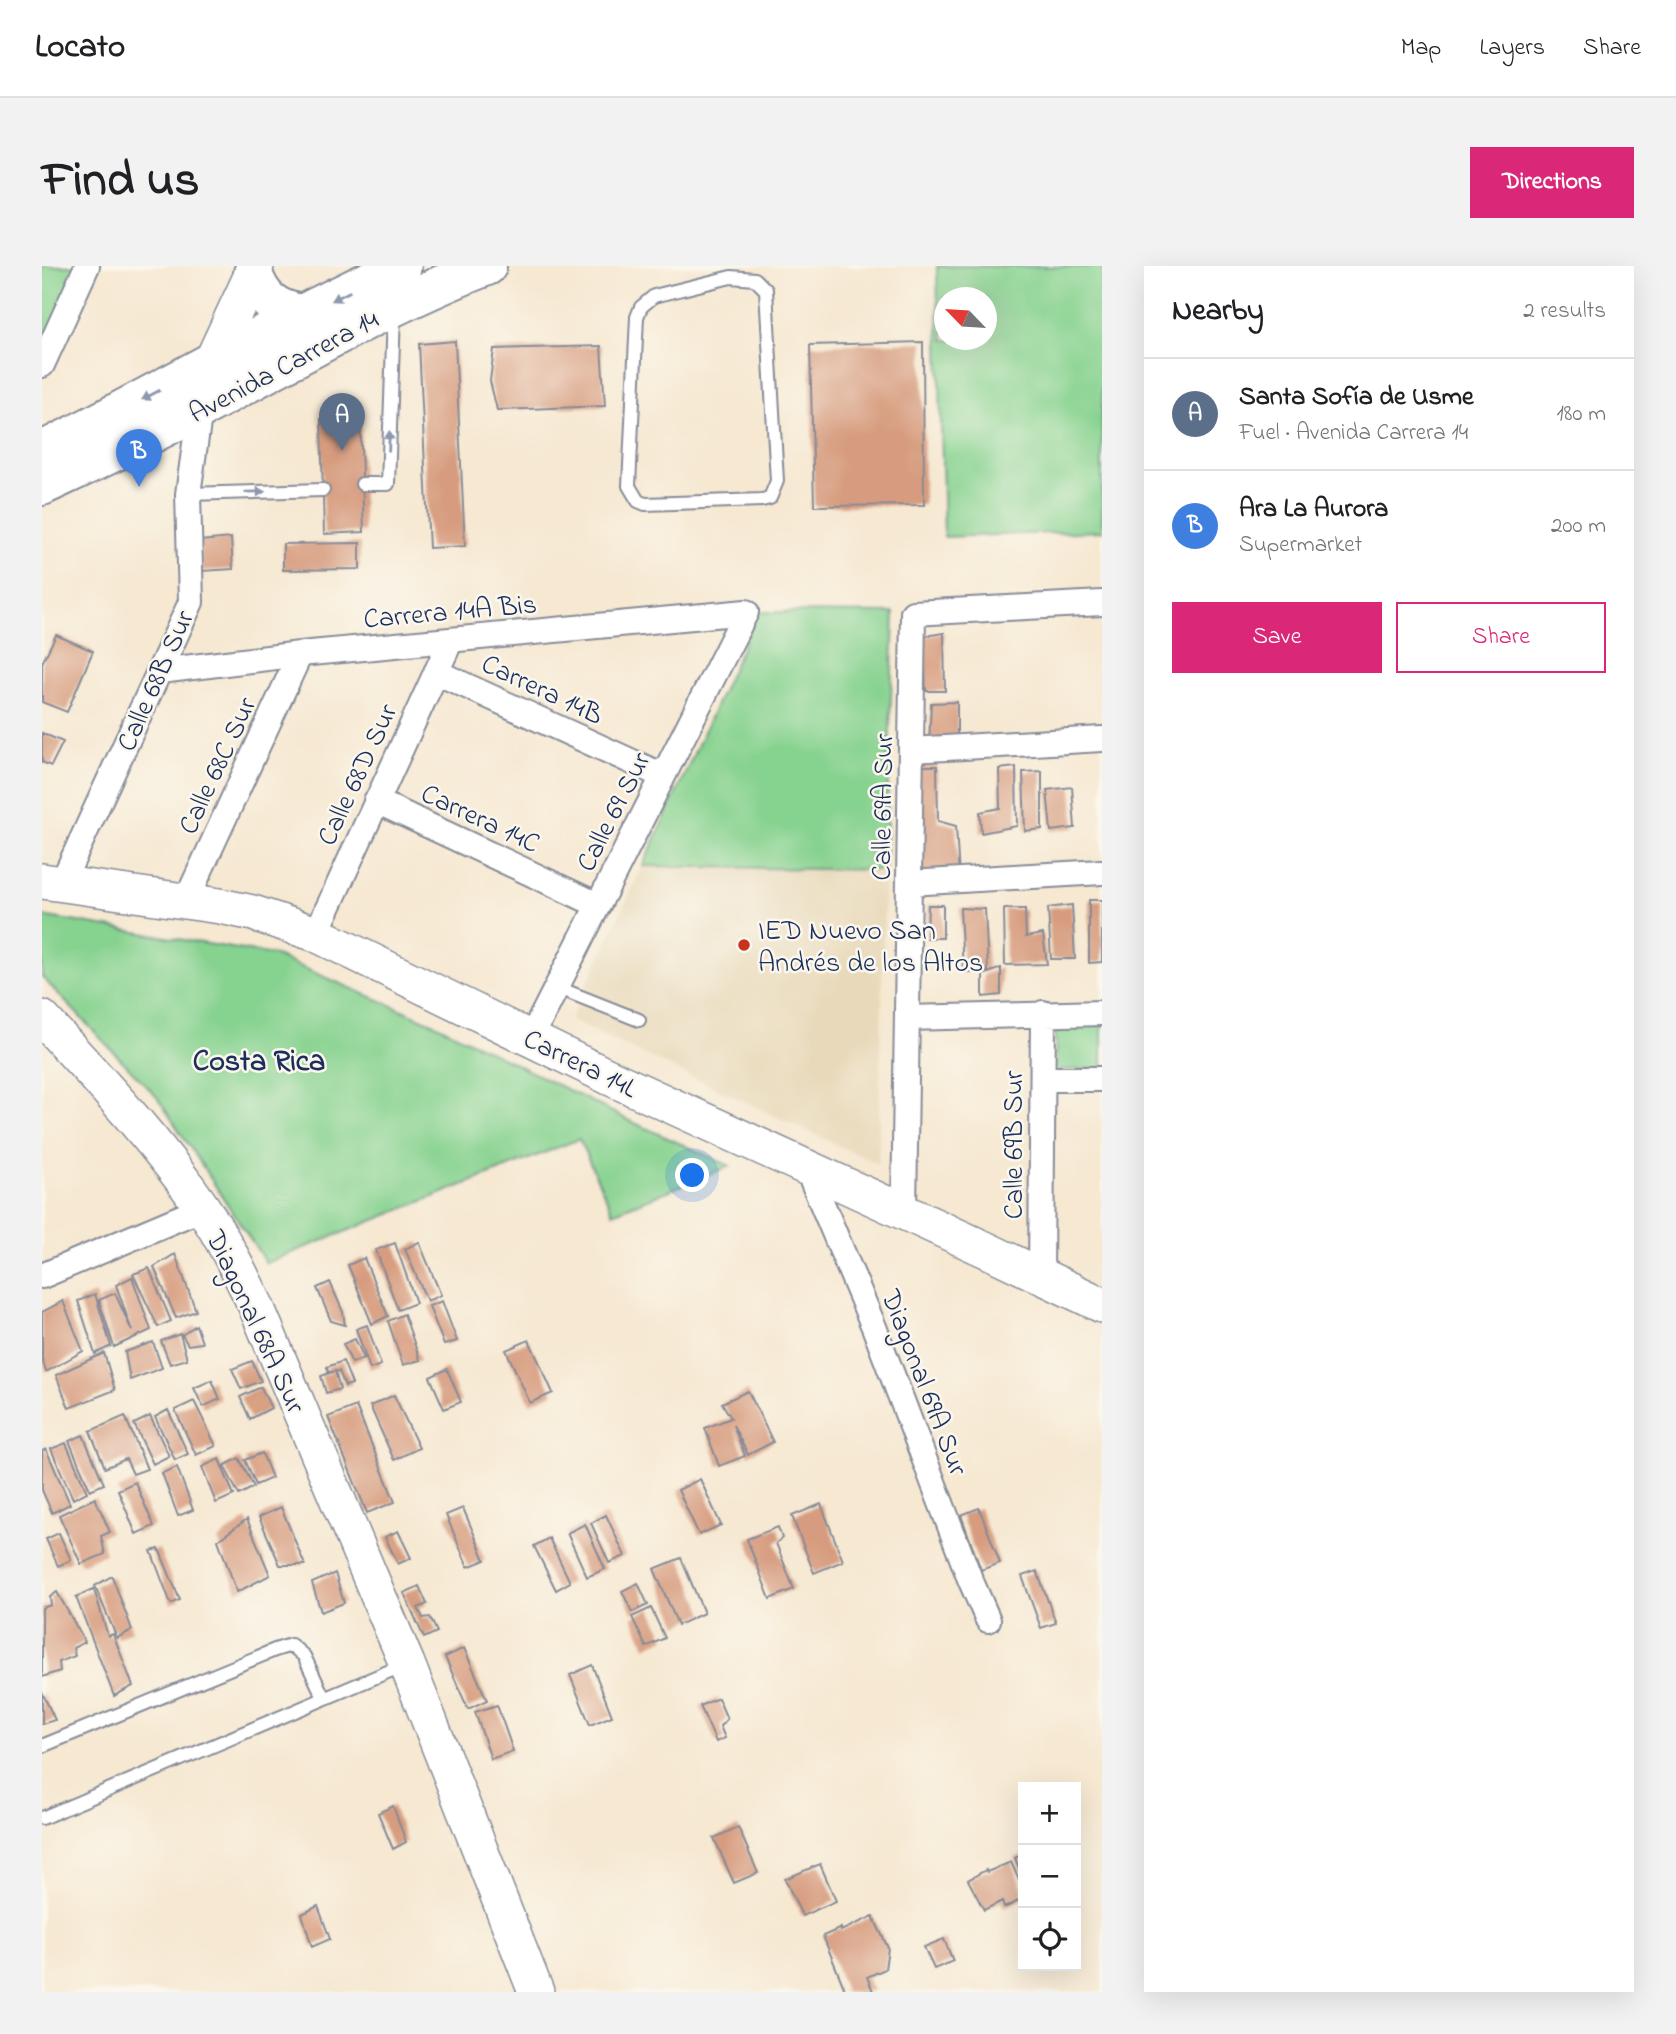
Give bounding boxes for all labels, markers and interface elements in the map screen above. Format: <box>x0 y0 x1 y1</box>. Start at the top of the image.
text: Locato <box>35 24 125 72</box>
text: Map <box>1401 31 1441 66</box>
text: Layers <box>1479 31 1545 66</box>
text: Share <box>1583 31 1641 66</box>
text: Find us <box>42 146 199 218</box>
button: Directions <box>1470 147 1634 218</box>
north arrow <box>934 287 997 350</box>
one-way arrow <box>331 290 351 301</box>
text: Nearby <box>1172 290 1264 334</box>
text: 2 results <box>1523 295 1606 328</box>
street label: Avenida Carrera 14 <box>183 301 383 429</box>
text: Santa Sofía de Usme <box>1239 379 1474 417</box>
one-way arrow <box>141 389 161 401</box>
pin: A <box>319 393 365 451</box>
text: A <box>1188 398 1202 431</box>
text: 180 m <box>1557 398 1606 431</box>
text: Fuel · Avenida Carrera 14 <box>1239 417 1468 450</box>
pin: B <box>116 429 162 487</box>
one-way arrow <box>383 430 395 452</box>
one-way arrow <box>245 486 267 498</box>
text: Ara La Aurora <box>1239 491 1388 529</box>
text: B <box>1187 510 1203 543</box>
text: 200 m <box>1551 510 1606 543</box>
text: Supermarket <box>1239 529 1362 562</box>
street label: Carrera 14A Bis <box>362 585 539 641</box>
button: Save <box>1172 602 1382 673</box>
button: Share <box>1396 602 1606 673</box>
street label: Calle 68B Sur <box>108 604 207 759</box>
street label: Carrera 14B <box>474 645 609 737</box>
street label: Calle 68C Sur <box>169 691 269 842</box>
street label: Calle 68D Sur <box>308 697 410 853</box>
street label: Calle 69A Sur <box>863 733 906 881</box>
street label: Calle 69 Sur <box>567 745 663 880</box>
street label: Carrera 14C <box>413 775 546 866</box>
place label: IED Nuevo San Andrés de los Altos <box>758 912 983 985</box>
marker: IED Nuevo San Andrés de los Altos <box>736 937 752 953</box>
street label: Carrera 14L <box>516 1020 644 1111</box>
district label: Costa Rica <box>193 1041 325 1085</box>
street label: Calle 69B Sur <box>995 1070 1036 1219</box>
your location <box>675 1158 709 1192</box>
street label: Diagonal 68A Sur <box>193 1223 314 1421</box>
street label: Diagonal 69A Sur <box>868 1283 977 1482</box>
map controls <box>1018 1782 1081 1971</box>
button: + <box>1018 1782 1081 1845</box>
button: − <box>1018 1845 1081 1908</box>
button: locate <box>1018 1908 1081 1971</box>

